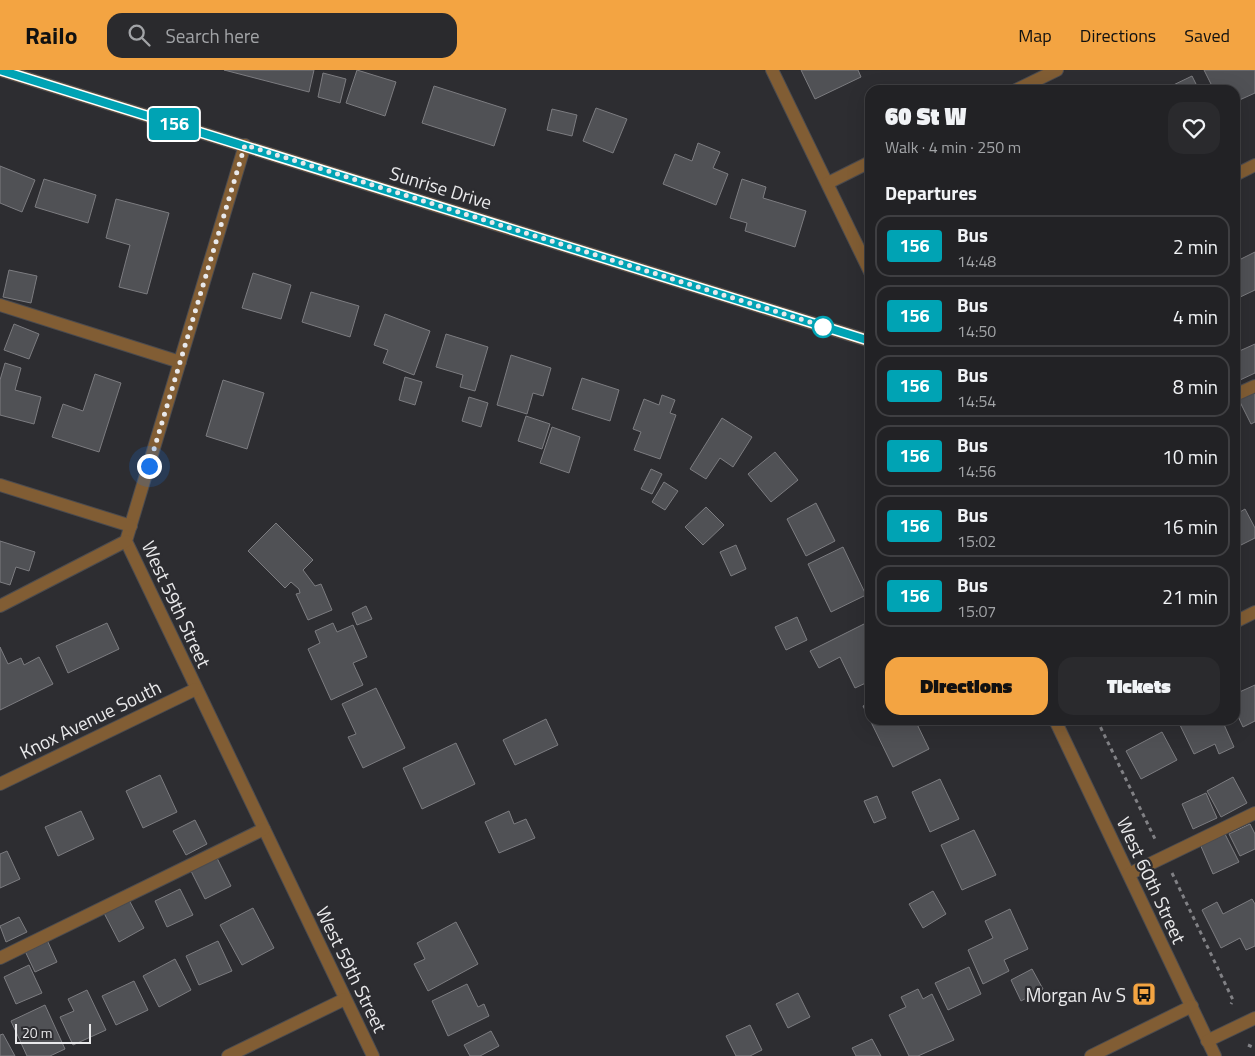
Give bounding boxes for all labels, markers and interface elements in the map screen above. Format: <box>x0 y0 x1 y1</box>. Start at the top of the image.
search box <box>107 13 457 58</box>
text: Railo <box>25 17 77 53</box>
icon: search <box>125 21 153 49</box>
text: Search here <box>165 21 260 50</box>
text: Map <box>1018 22 1052 49</box>
text: Directions <box>1080 22 1156 49</box>
text: Saved <box>1184 22 1230 49</box>
text: 60 St W <box>885 98 966 134</box>
button: heart <box>1168 102 1220 154</box>
line badge: 156 <box>145 108 203 140</box>
text: 156 <box>159 110 189 137</box>
text: Walk · 4 min · 250 m <box>885 135 1021 159</box>
street label: Sunrise Drive <box>386 158 496 216</box>
text: Departures <box>885 178 977 207</box>
text: Bus <box>957 220 988 249</box>
text: 156 <box>899 232 930 259</box>
text: 2 min <box>1173 232 1218 261</box>
text: 14:48 <box>957 249 996 273</box>
text: Bus <box>957 290 988 319</box>
text: 156 <box>899 302 930 329</box>
text: 4 min <box>1173 302 1218 331</box>
unlabelled marker <box>812 316 834 338</box>
text: 14:50 <box>957 319 996 343</box>
text: Bus <box>957 360 988 389</box>
text: 156 <box>899 372 930 399</box>
text: 8 min <box>1173 372 1218 401</box>
text: 14:54 <box>957 389 996 413</box>
text: Bus <box>957 430 988 459</box>
text: 156 <box>899 442 930 469</box>
text: 10 min <box>1162 442 1218 471</box>
your location <box>137 454 162 479</box>
text: 14:56 <box>957 459 996 483</box>
text: Bus <box>957 500 988 529</box>
text: 156 <box>899 512 930 539</box>
text: 16 min <box>1162 512 1218 541</box>
text: 15:02 <box>957 529 996 553</box>
street label: West 59th Street <box>135 536 219 673</box>
text: Bus <box>957 570 988 599</box>
text: 156 <box>899 582 930 609</box>
text: 21 min <box>1162 582 1218 611</box>
text: 15:07 <box>957 599 996 623</box>
button: Directions <box>885 657 1048 715</box>
button: Tickets <box>1058 657 1220 715</box>
street label: Knox Avenue South <box>14 672 166 766</box>
street label: West 60th Street <box>1110 812 1194 949</box>
street label: West 59th Street <box>309 901 395 1037</box>
place label: Morgan Av S <box>1025 980 1126 1009</box>
bus stop icon: Morgan Av S <box>1131 981 1157 1007</box>
scale bar <box>15 1021 91 1044</box>
text: 20 m <box>22 1022 52 1043</box>

